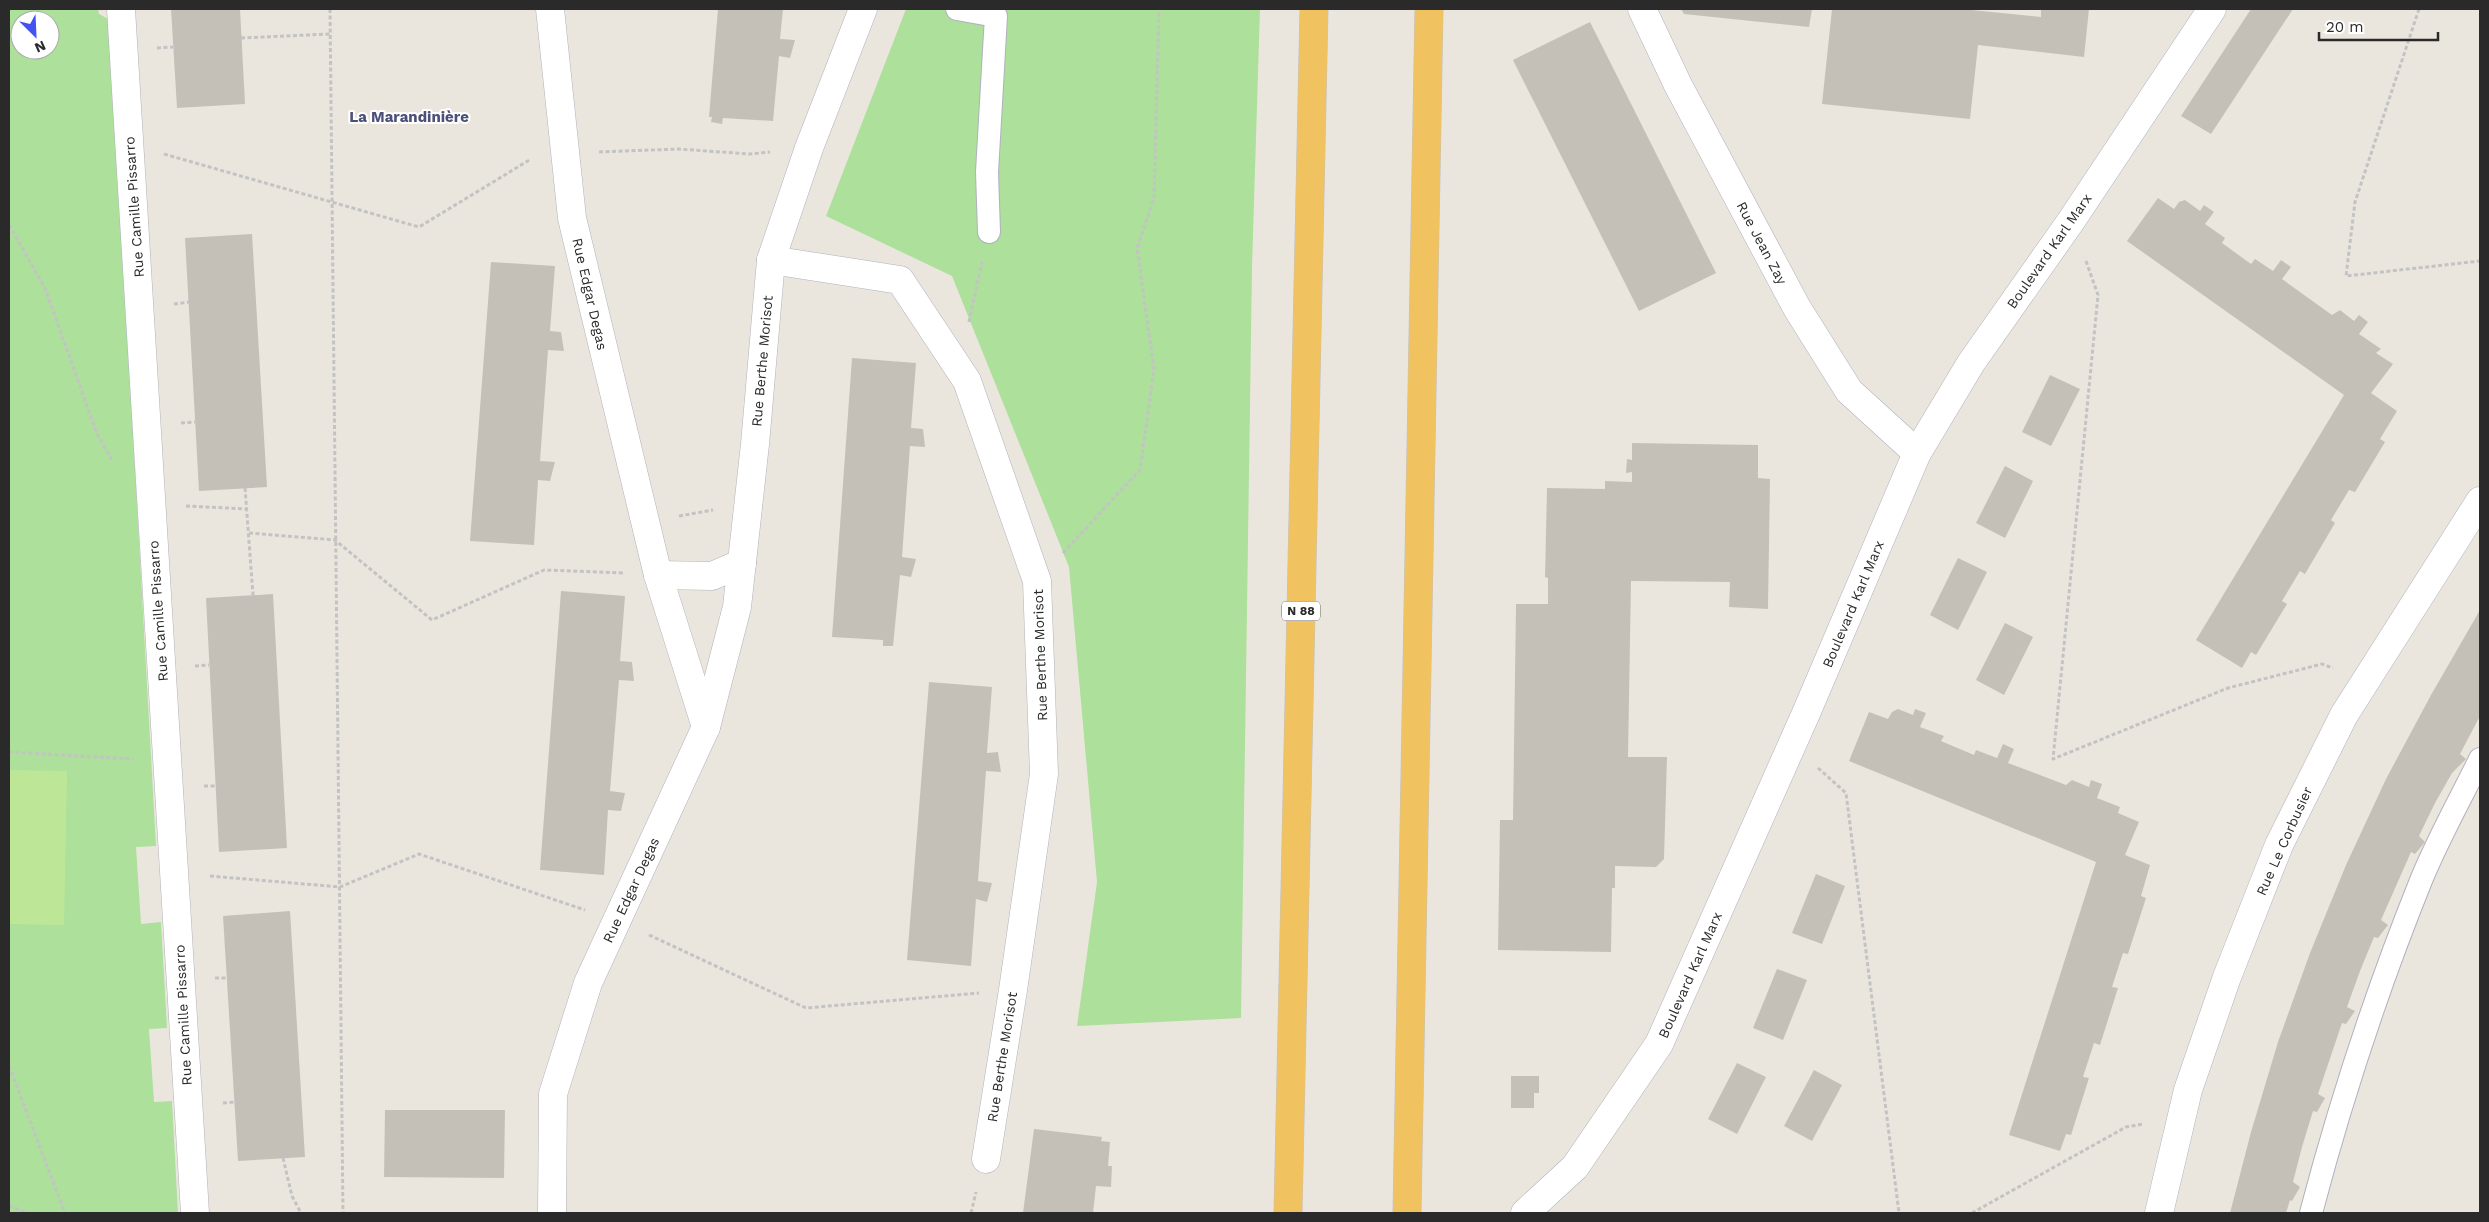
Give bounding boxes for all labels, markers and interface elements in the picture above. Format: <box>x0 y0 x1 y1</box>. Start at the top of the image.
north arrow <box>10 10 60 60</box>
scale bar <box>2319 10 2438 42</box>
text: 20 m <box>2326 18 2364 36</box>
text: N <box>32 37 48 56</box>
district label: La Marandinière <box>349 108 469 126</box>
street label: Rue Camille Pissarro <box>121 136 147 278</box>
street label: Boulevard Karl Marx <box>2003 190 2095 312</box>
street label: Rue Jean Zay <box>1734 199 1791 288</box>
street label: Rue Edgar Degas <box>569 236 611 352</box>
street label: Rue Berthe Morisot <box>748 295 776 427</box>
street label: Boulevard Karl Marx <box>1819 538 1887 670</box>
street label: Rue Camille Pissarro <box>145 540 171 682</box>
street label: Rue Berthe Morisot <box>1030 589 1050 721</box>
road number: N 88 <box>1282 602 1320 620</box>
street label: Rue Le Corbusier <box>2253 784 2315 898</box>
street label: Rue Edgar Degas <box>600 835 662 945</box>
street label: Boulevard Karl Marx <box>1655 909 1725 1041</box>
street label: Rue Camille Pissarro <box>171 944 195 1086</box>
street label: Rue Berthe Morisot <box>984 991 1020 1123</box>

